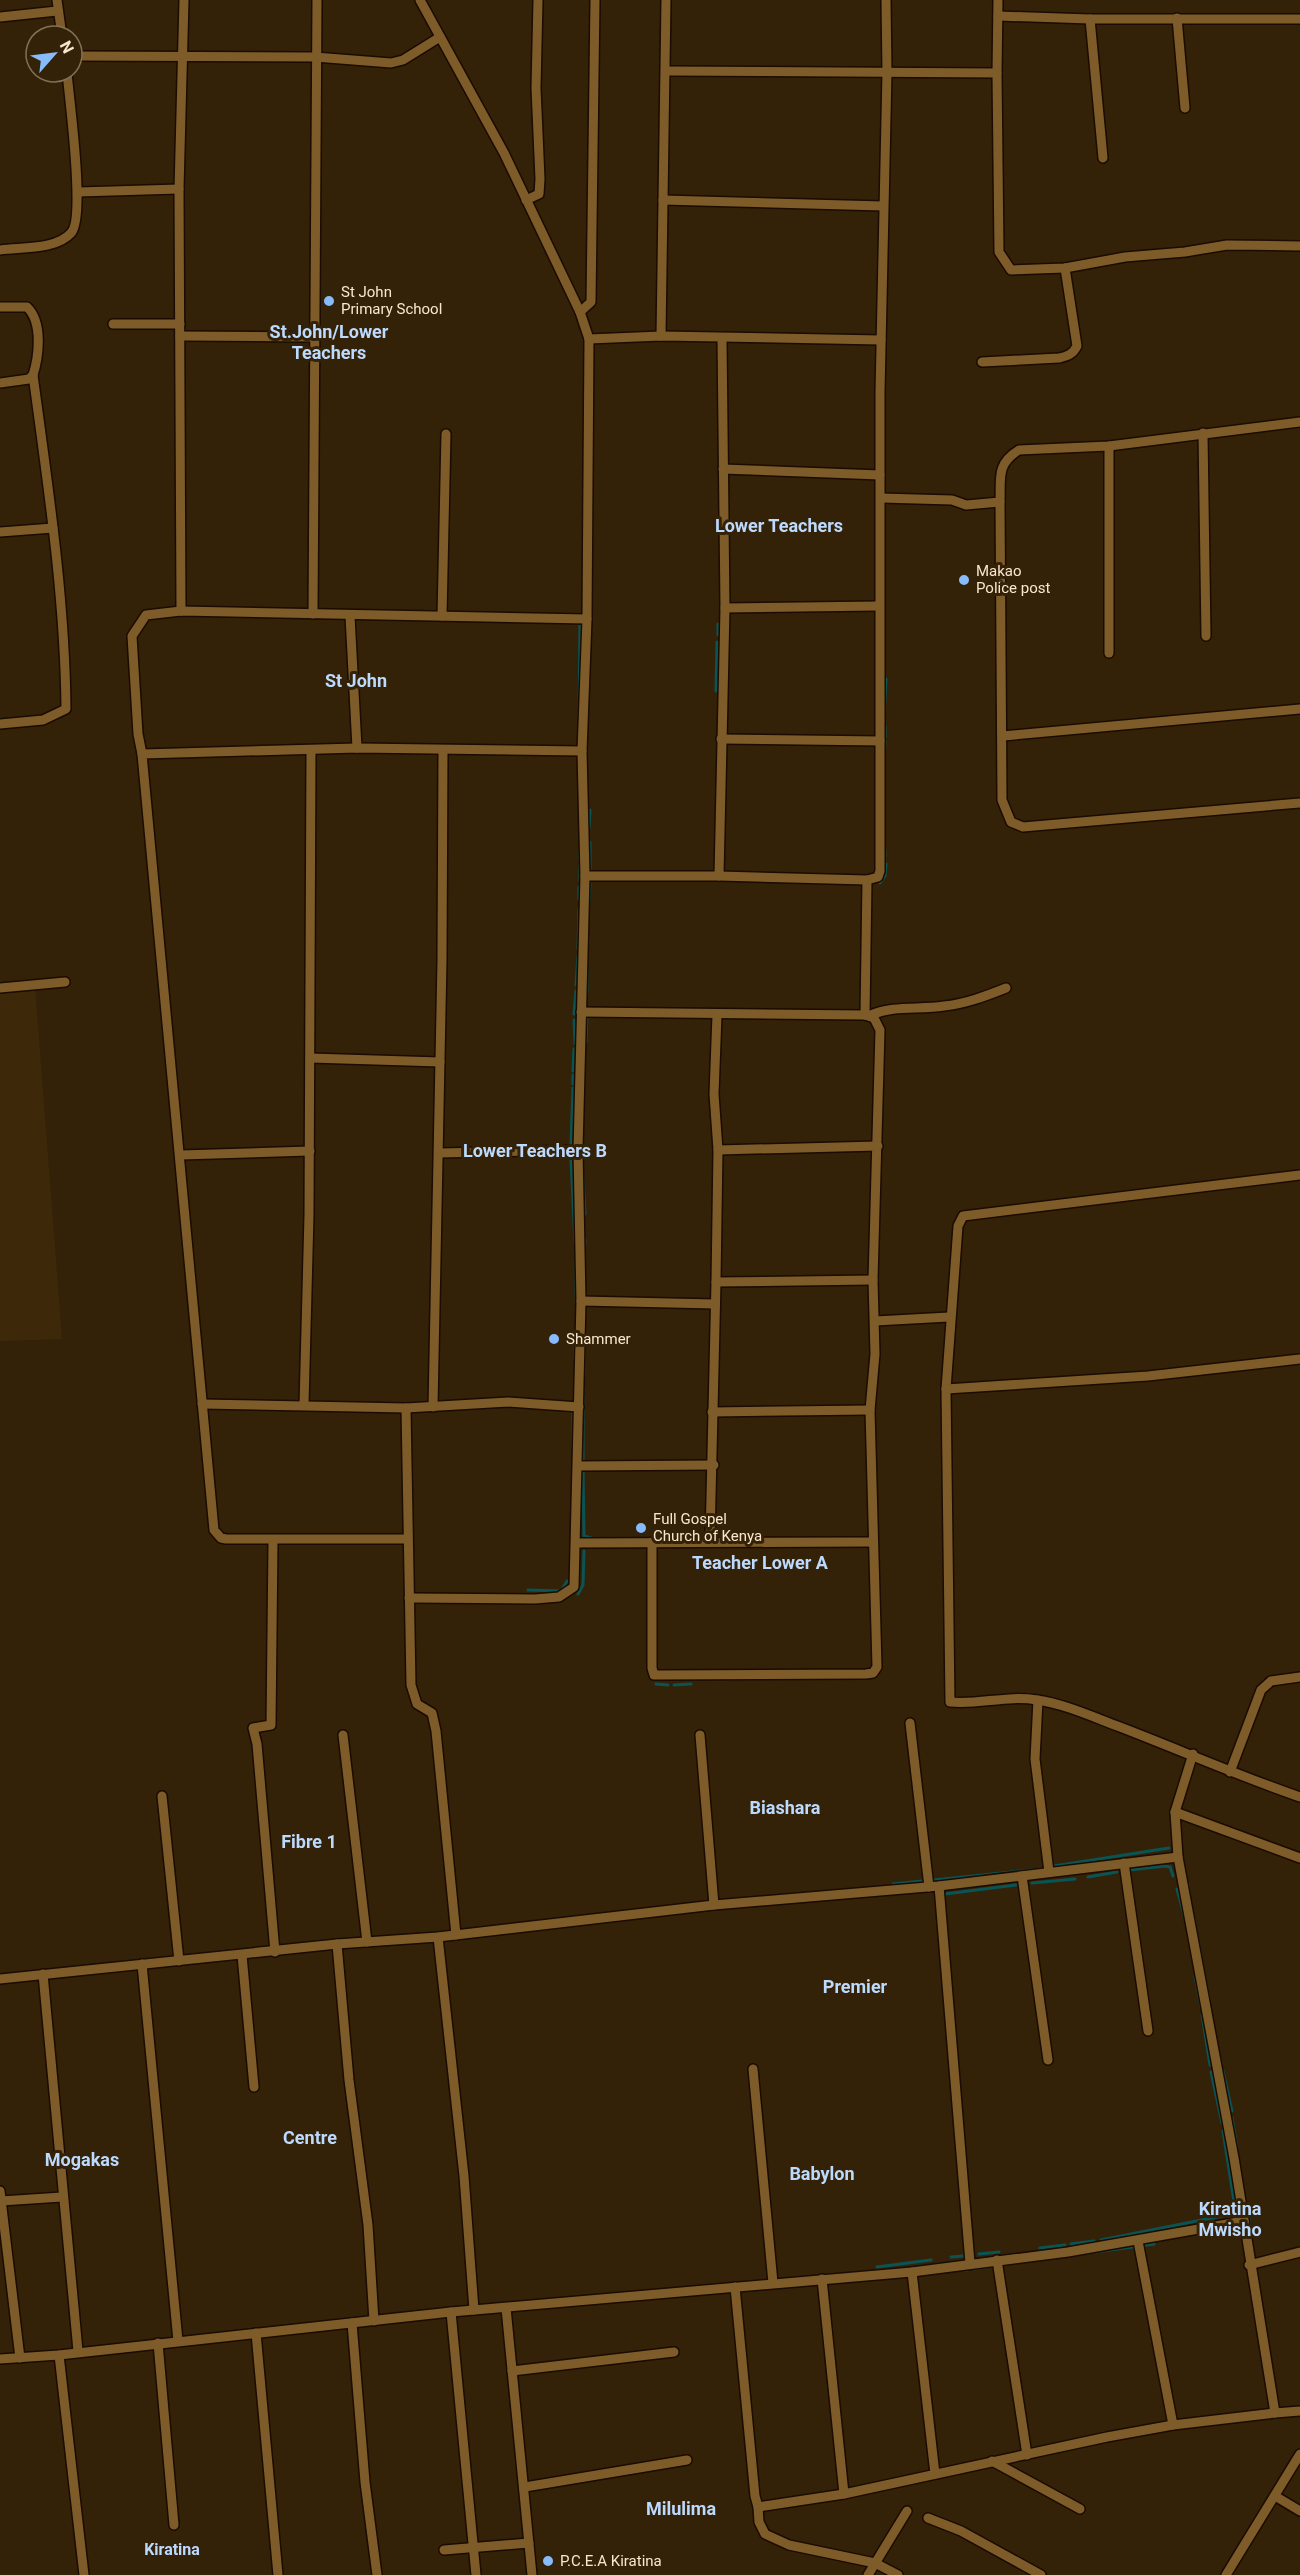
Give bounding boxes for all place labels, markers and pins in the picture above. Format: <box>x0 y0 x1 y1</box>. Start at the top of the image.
place label: St John Primary School <box>341 283 442 318</box>
marker: St John Primary School <box>322 294 336 308</box>
place label: Makao Police post <box>976 562 1050 597</box>
marker: Makao Police post <box>957 573 971 587</box>
place label: Shammer <box>566 1330 631 1348</box>
marker: Shammer <box>547 1332 561 1346</box>
place label: Full Gospel Church of Kenya <box>653 1510 762 1545</box>
marker: Full Gospel Church of Kenya <box>634 1521 648 1535</box>
place label: P.C.E.A Kiratina <box>560 2552 662 2570</box>
marker: P.C.E.A Kiratina <box>541 2554 555 2568</box>

